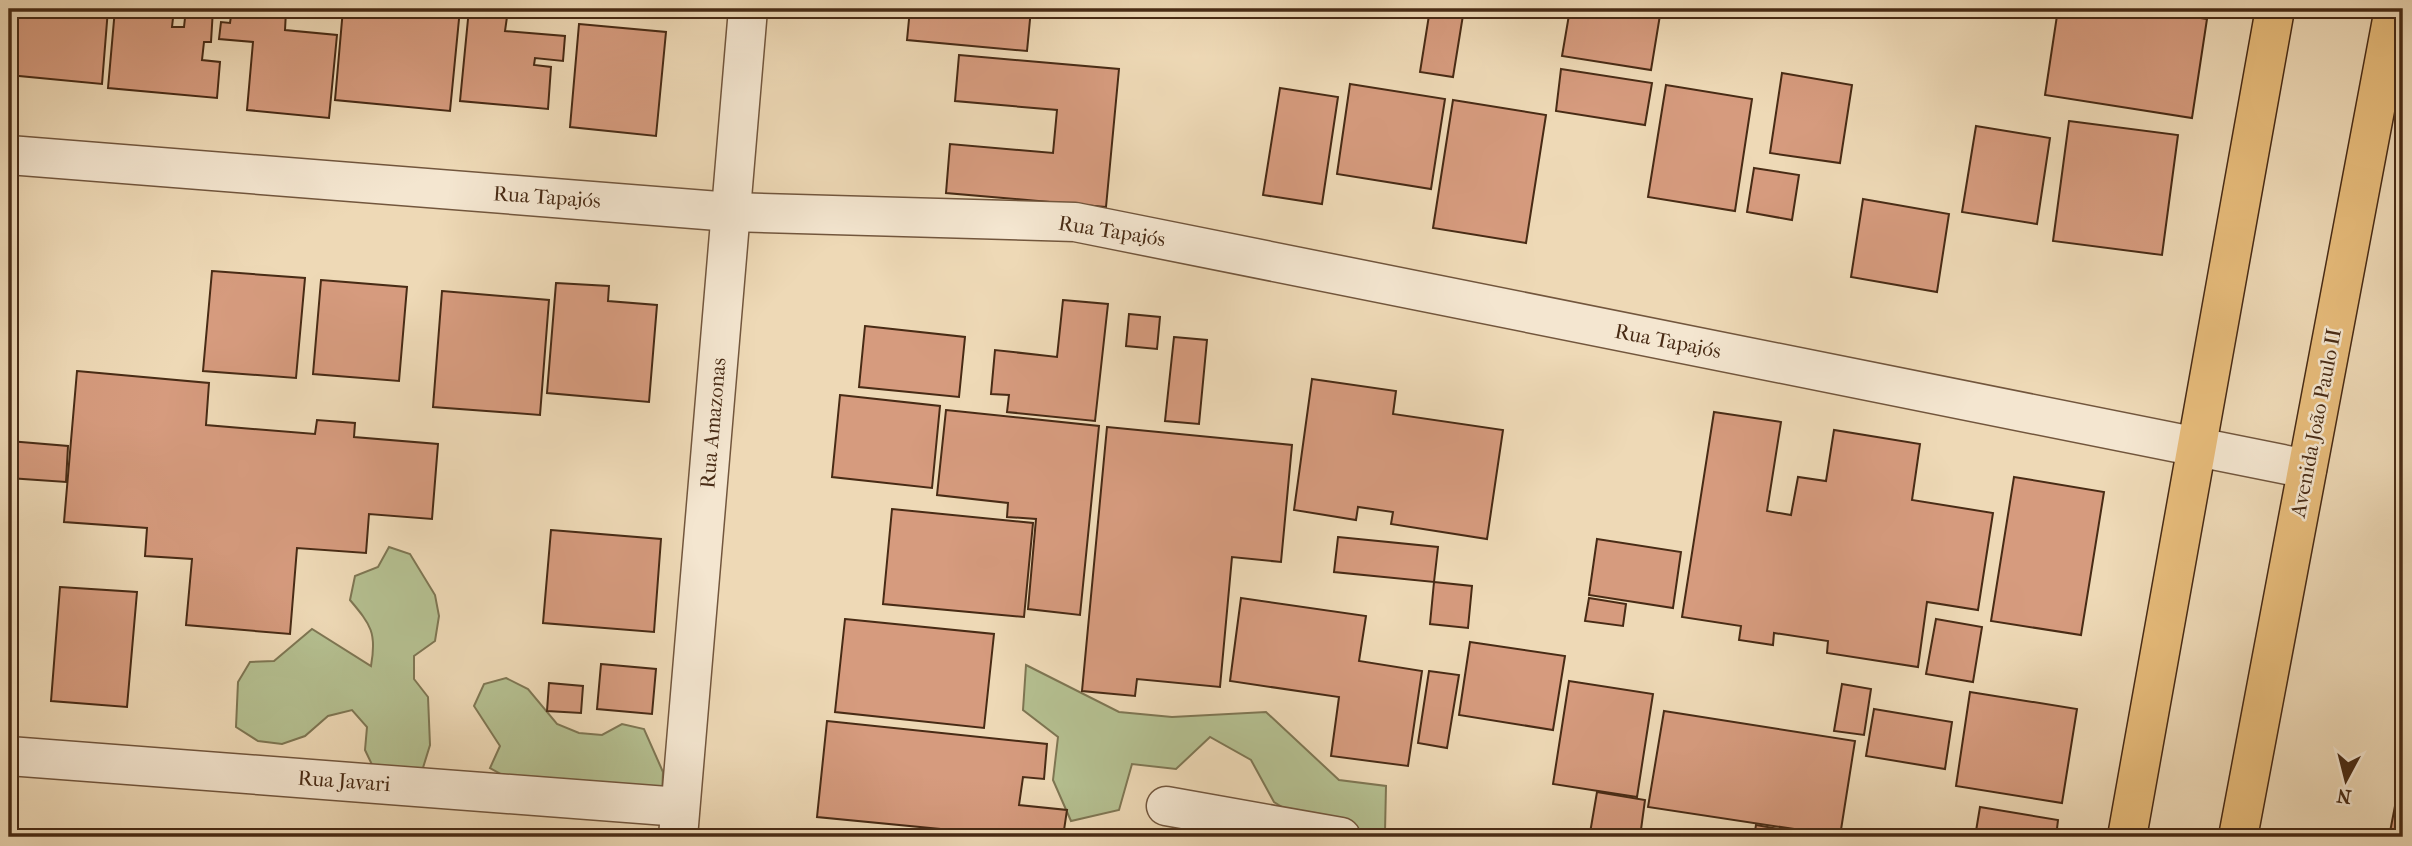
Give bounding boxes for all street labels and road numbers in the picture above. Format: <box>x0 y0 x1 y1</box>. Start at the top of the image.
street label: Rua Tapajós <box>492 181 602 213</box>
street label: Rua Tapajós <box>1057 211 1167 251</box>
street label: Rua Tapajós <box>1613 319 1723 363</box>
street label: Avenida João Paulo II <box>2286 327 2346 520</box>
street label: Rua Amazonas <box>695 356 731 489</box>
street label: Rua Javari <box>297 766 391 796</box>

